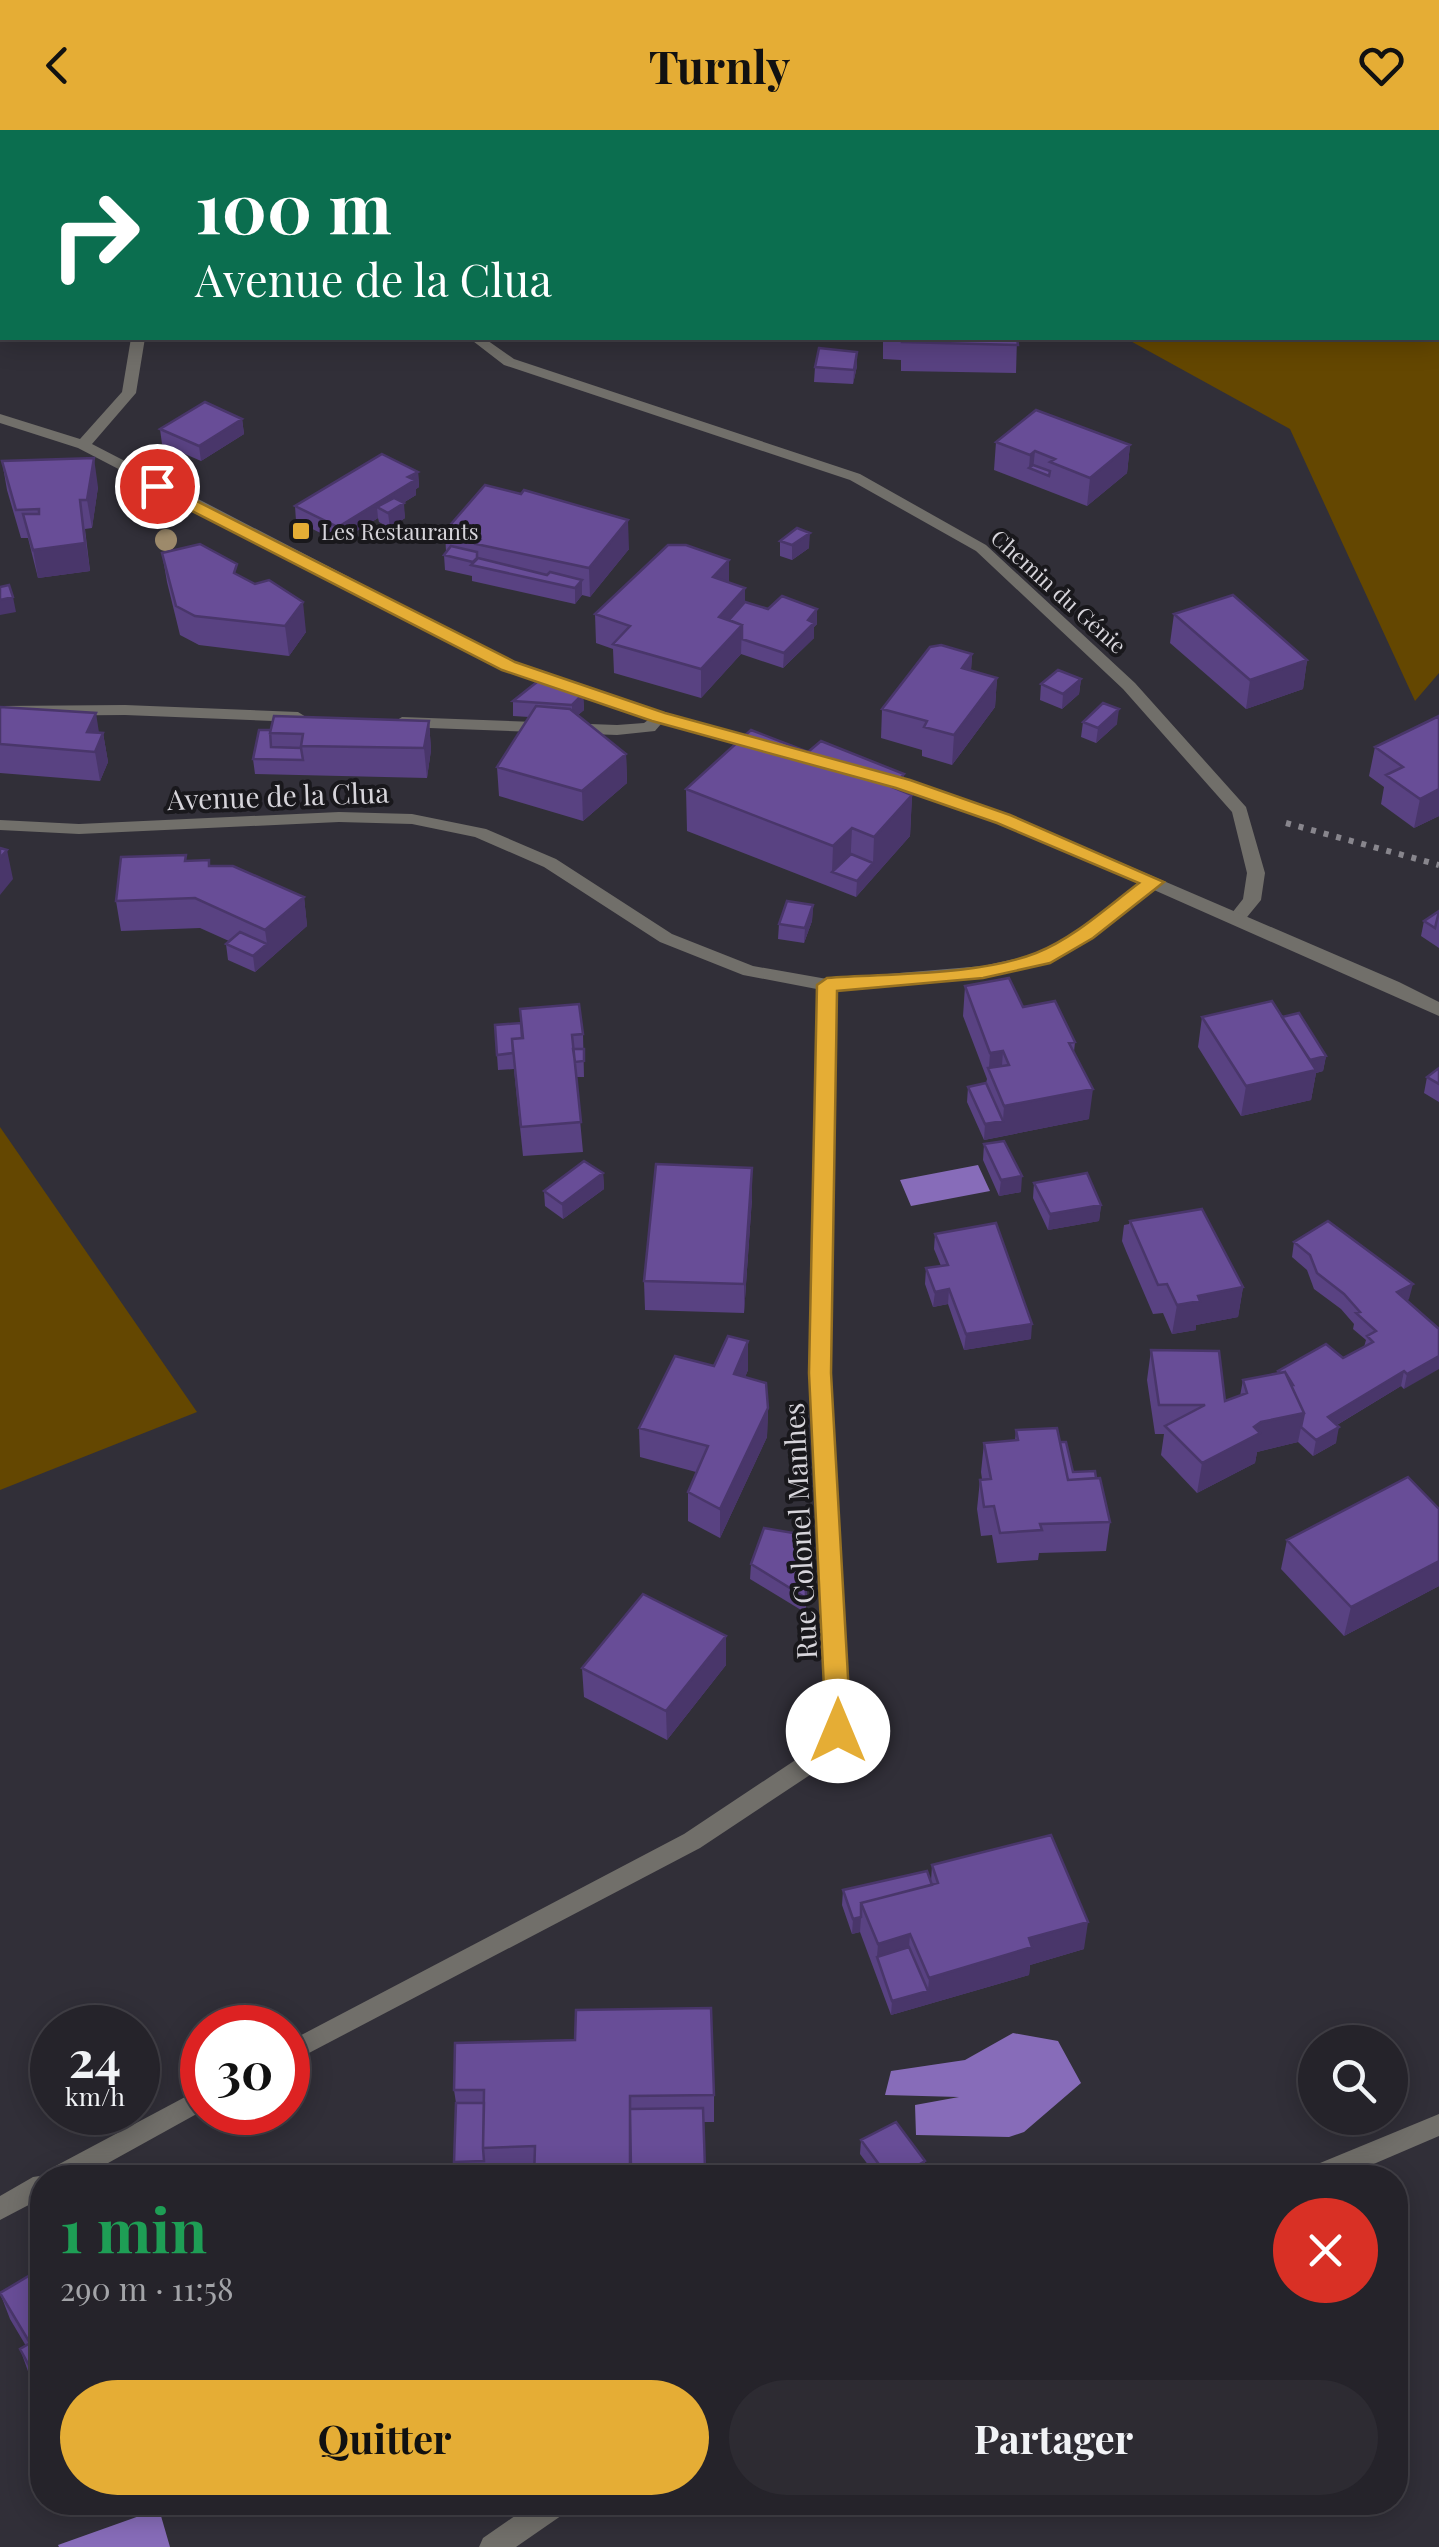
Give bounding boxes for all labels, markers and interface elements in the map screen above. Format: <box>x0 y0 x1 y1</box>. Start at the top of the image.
text: Turnly <box>649 35 790 95</box>
icon: back <box>30 38 85 93</box>
icon: heart <box>1354 38 1409 93</box>
text: 100 m <box>195 158 392 252</box>
icon: right <box>30 170 160 300</box>
text: Avenue de la Clua <box>195 248 552 308</box>
pin <box>115 444 200 529</box>
icon: arrive <box>130 459 185 514</box>
place label: Les Restaurants <box>321 516 479 546</box>
marker: Les Restaurants <box>290 520 312 542</box>
street label: Chemin du Génie <box>985 522 1133 660</box>
street label: Avenue de la Clua <box>165 773 390 817</box>
street label: Rue Colonel Manhes <box>774 1402 824 1660</box>
position arrow <box>786 1679 890 1783</box>
speed limit sign: 30 <box>180 2005 310 2135</box>
text: 24 <box>69 2024 121 2091</box>
map controls <box>1298 2025 1408 2135</box>
button: search <box>1298 2025 1408 2135</box>
text: km/h <box>65 2079 125 2112</box>
text: 1 min <box>60 2188 207 2268</box>
button: close <box>1273 2198 1378 2303</box>
text: 290 m · 11:58 <box>60 2266 234 2309</box>
button: Quitter <box>60 2380 709 2495</box>
button: Partager <box>729 2380 1378 2495</box>

